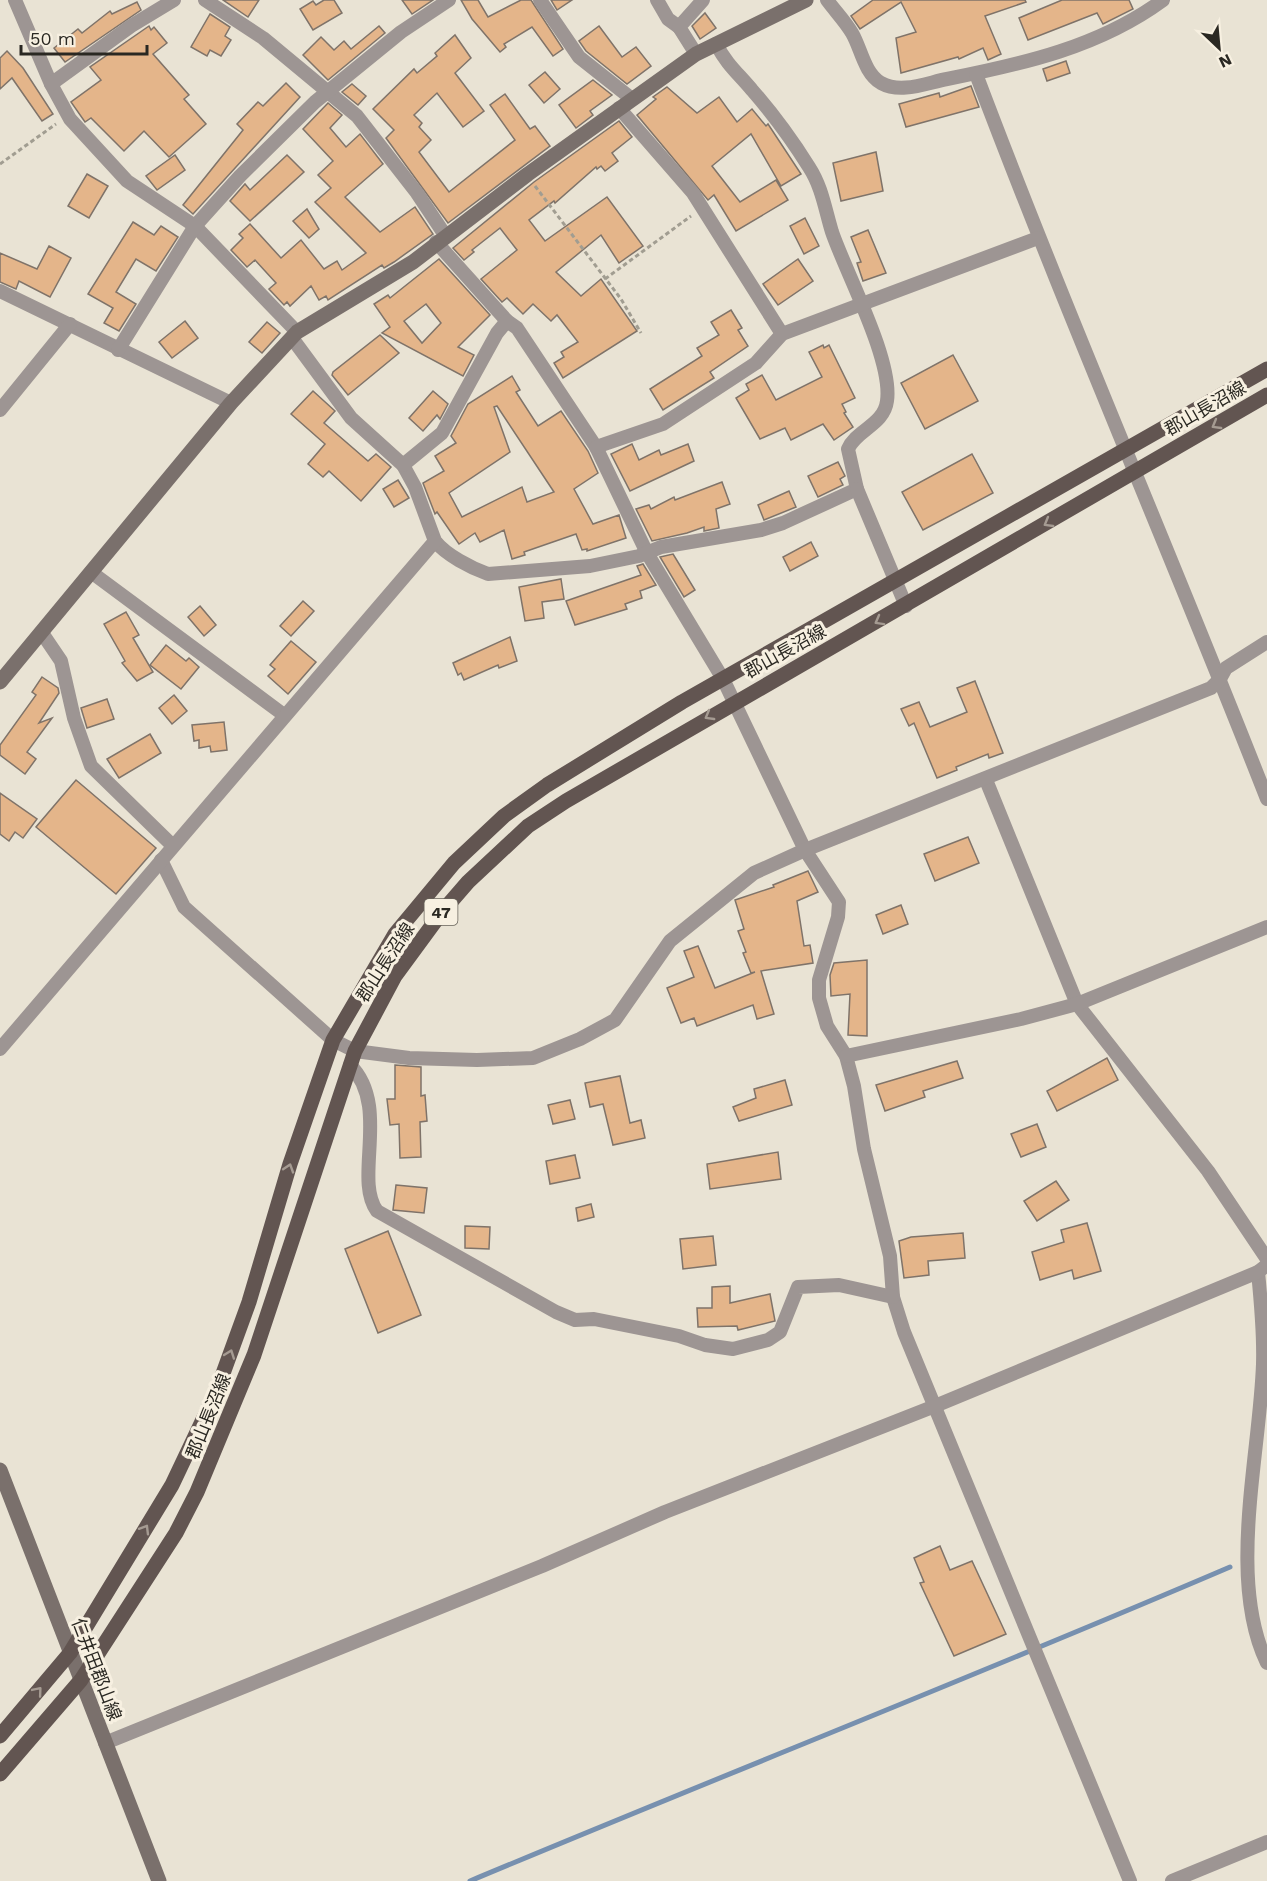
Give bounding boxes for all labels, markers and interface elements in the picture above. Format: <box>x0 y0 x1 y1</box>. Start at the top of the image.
scale bar <box>21 18 147 56</box>
north arrow <box>1189 18 1249 78</box>
text: 50 m <box>30 28 75 49</box>
text: N <box>1216 50 1235 72</box>
street label: 郡山長沼線 <box>1161 376 1249 440</box>
one-way arrow <box>1212 417 1222 429</box>
one-way arrow <box>1044 515 1054 527</box>
one-way arrow <box>875 614 885 625</box>
street label: 郡山長沼線 <box>741 620 829 682</box>
one-way arrow <box>705 709 715 720</box>
road number: 47 <box>424 899 458 925</box>
street label: 郡山長沼線 <box>352 919 418 1005</box>
one-way arrow <box>282 1163 294 1174</box>
one-way arrow <box>223 1349 236 1360</box>
street label: 郡山長沼線 <box>181 1370 235 1462</box>
one-way arrow <box>138 1525 150 1535</box>
street label: 仁井田郡山線 <box>68 1615 126 1723</box>
one-way arrow <box>30 1687 41 1698</box>

